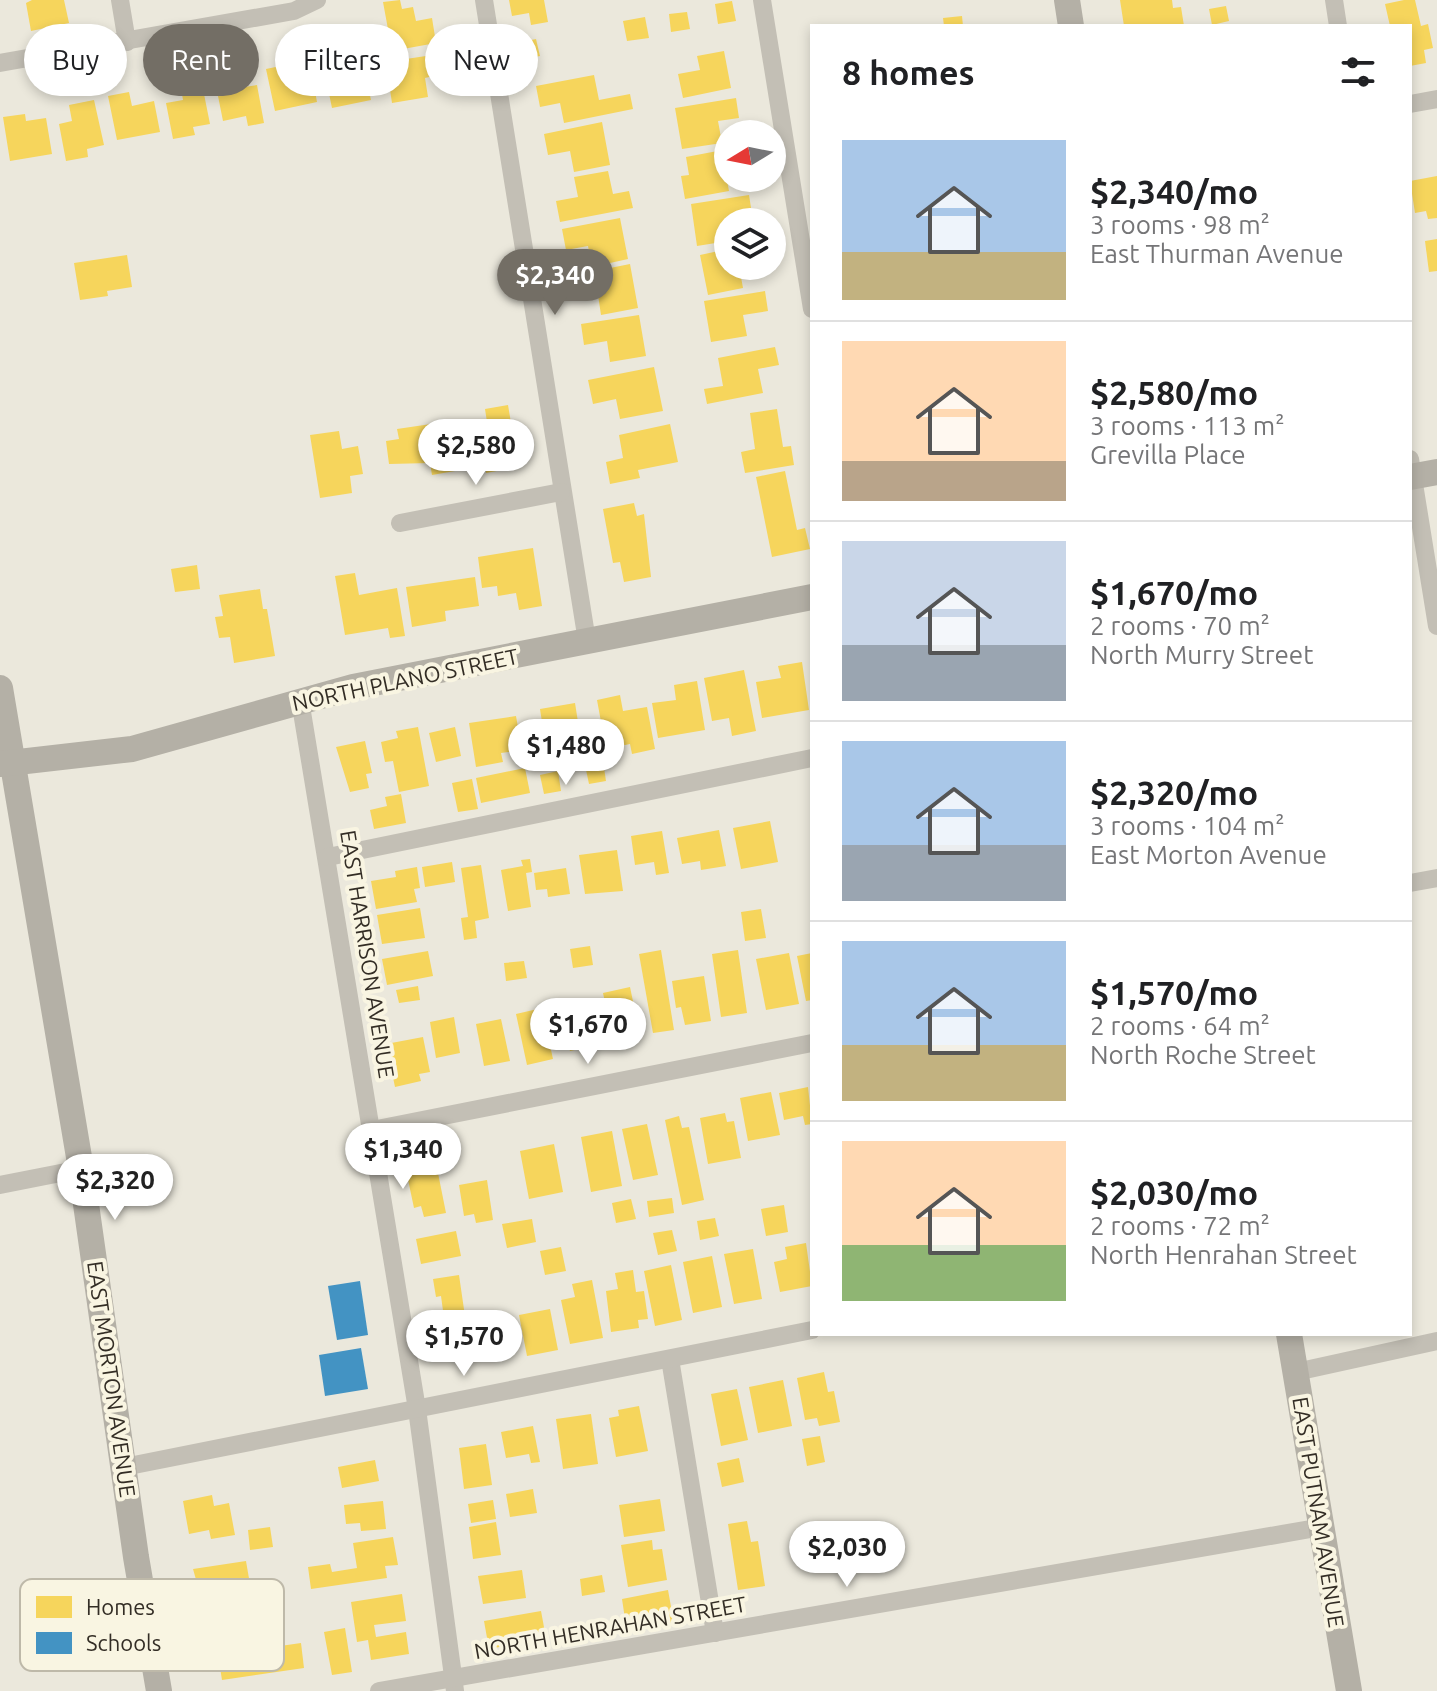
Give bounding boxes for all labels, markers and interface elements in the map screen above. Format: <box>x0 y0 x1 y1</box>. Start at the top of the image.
chip: Buy <box>24 24 127 96</box>
chip: Rent <box>143 24 259 96</box>
chip: Filters <box>275 24 409 96</box>
chip: New <box>425 24 538 96</box>
icon: filters <box>1336 50 1380 94</box>
text: 8 homes <box>842 53 975 91</box>
north arrow <box>714 120 786 192</box>
map controls <box>714 120 786 280</box>
icon: home <box>906 172 1002 268</box>
text: $2,340/mo <box>1090 172 1258 210</box>
button: layers <box>714 208 786 280</box>
text: 3 rooms · 98 m² <box>1090 210 1270 239</box>
text: East Thurman Avenue <box>1090 239 1344 268</box>
pin: $2,340 <box>490 249 620 317</box>
text: $2,340 <box>515 260 595 289</box>
icon: home <box>906 373 1002 469</box>
text: $2,580/mo <box>1090 373 1258 411</box>
text: 3 rooms · 113 m² <box>1090 411 1285 440</box>
pin: $2,580 <box>411 419 541 487</box>
text: $2,580 <box>436 430 516 459</box>
text: Grevilla Place <box>1090 440 1246 469</box>
icon: home <box>906 573 1002 669</box>
text: $1,670/mo <box>1090 573 1258 611</box>
text: 2 rooms · 70 m² <box>1090 611 1270 640</box>
text: North Murry Street <box>1090 640 1313 669</box>
street label: NORTH PLANO STREET <box>290 643 520 715</box>
pin: $1,480 <box>501 719 631 787</box>
text: $1,480 <box>526 730 606 759</box>
icon: home <box>906 773 1002 869</box>
text: $2,320/mo <box>1090 773 1258 811</box>
text: 3 rooms · 104 m² <box>1090 811 1285 840</box>
street label: EAST HARRISON AVENUE <box>336 828 400 1080</box>
text: East Morton Avenue <box>1090 840 1327 869</box>
icon: home <box>906 973 1002 1069</box>
text: $1,570/mo <box>1090 973 1258 1011</box>
pin: $1,670 <box>523 998 653 1066</box>
text: $1,670 <box>548 1009 628 1038</box>
text: 2 rooms · 64 m² <box>1090 1011 1270 1040</box>
text: North Roche Street <box>1090 1040 1316 1069</box>
pin: $1,340 <box>338 1123 468 1191</box>
text: $1,340 <box>363 1134 443 1163</box>
pin: $2,320 <box>50 1154 180 1222</box>
text: $2,320 <box>75 1165 155 1194</box>
icon: home <box>906 1173 1002 1269</box>
text: $2,030/mo <box>1090 1173 1258 1211</box>
text: 2 rooms · 72 m² <box>1090 1211 1270 1240</box>
text: North Henrahan Street <box>1090 1240 1357 1269</box>
street label: EAST MORTON AVENUE <box>83 1259 141 1499</box>
pin: $1,570 <box>399 1310 529 1378</box>
text: $1,570 <box>424 1321 504 1350</box>
street label: EAST PUTNAM AVENUE <box>1288 1395 1350 1629</box>
pin: $2,030 <box>782 1521 912 1589</box>
text: $2,030 <box>807 1532 887 1561</box>
legend <box>20 1579 284 1671</box>
street label: NORTH HENRAHAN STREET <box>472 1591 748 1663</box>
text: Homes <box>86 1594 155 1619</box>
text: Schools <box>86 1630 161 1655</box>

